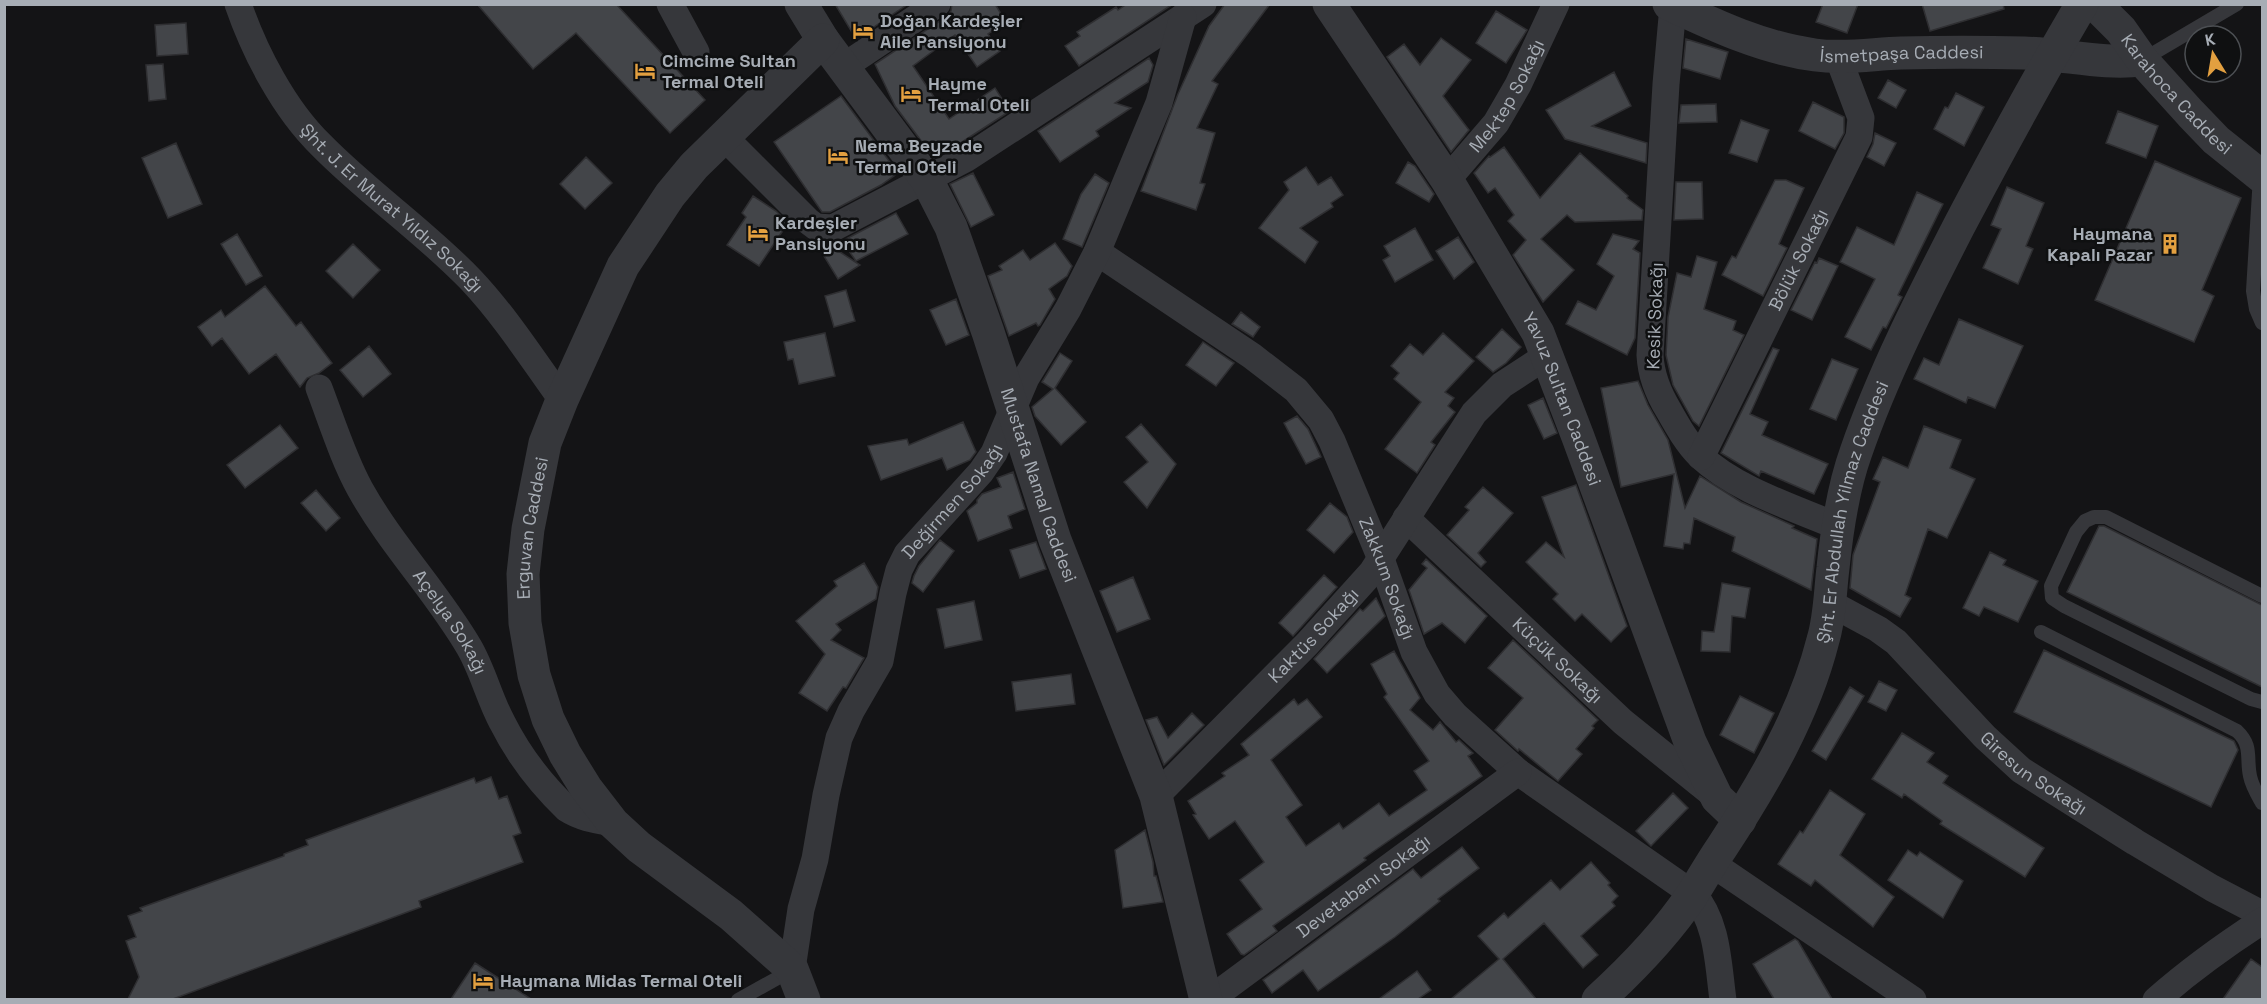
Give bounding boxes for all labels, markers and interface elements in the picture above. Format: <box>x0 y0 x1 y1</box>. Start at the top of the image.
place label: Doğan Kardeşler Aile Pansiyonu <box>880 9 1023 53</box>
hotel icon: Doğan Kardeşler Aile Pansiyonu <box>851 19 875 43</box>
north arrow <box>2183 24 2243 84</box>
street label: Karahoca Caddesi <box>2118 27 2238 157</box>
street label: Mektep Sokağı <box>1464 35 1549 157</box>
street label: İsmetpaşa Caddesi <box>1819 40 1984 68</box>
place label: Cimcime Sultan Termal Oteli <box>662 49 796 93</box>
hotel icon: Cimcime Sultan Termal Oteli <box>633 59 657 83</box>
place label: Hayme Termal Oteli <box>928 72 1030 116</box>
hotel icon: Hayme Termal Oteli <box>899 82 923 106</box>
street label: Şht. J. Er Murat Yıldız Sokağı <box>296 119 489 297</box>
place label: Nema Beyzade Termal Oteli <box>855 134 983 178</box>
hotel icon: Nema Beyzade Termal Oteli <box>826 144 850 168</box>
street label: Bölük Sokağı <box>1763 205 1833 314</box>
place label: Kardeşler Pansiyonu <box>775 211 866 255</box>
hotel icon: Kardeşler Pansiyonu <box>746 221 770 245</box>
place label: Haymana Kapalı Pazar <box>2047 222 2154 266</box>
building icon: Haymana Kapalı Pazar <box>2158 232 2182 256</box>
street label: Kesik Sokağı <box>1641 262 1668 370</box>
street label: Yavuz Sultan Caddesi <box>1517 308 1607 489</box>
street label: Şht. Er Abdullah Yilmaz Caddesi <box>1811 377 1893 646</box>
street label: Mustafa Namal Caddesi <box>996 385 1082 585</box>
street label: Değirmen Sokağı <box>896 440 1008 563</box>
street label: Erguvan Caddesi <box>511 455 553 600</box>
street label: Zakkum Sokağı <box>1354 513 1421 643</box>
street label: Açelya Sokağı <box>408 565 493 678</box>
street label: Kaktüs Sokağı <box>1263 583 1363 687</box>
street label: Küçük Sokağı <box>1508 612 1608 708</box>
street label: Giresun Sokağı <box>1976 726 2092 820</box>
street label: Devetabanı Sokağı <box>1292 829 1435 942</box>
hotel icon: Haymana Midas Termal Oteli <box>471 969 495 993</box>
place label: Haymana Midas Termal Oteli <box>500 969 742 992</box>

